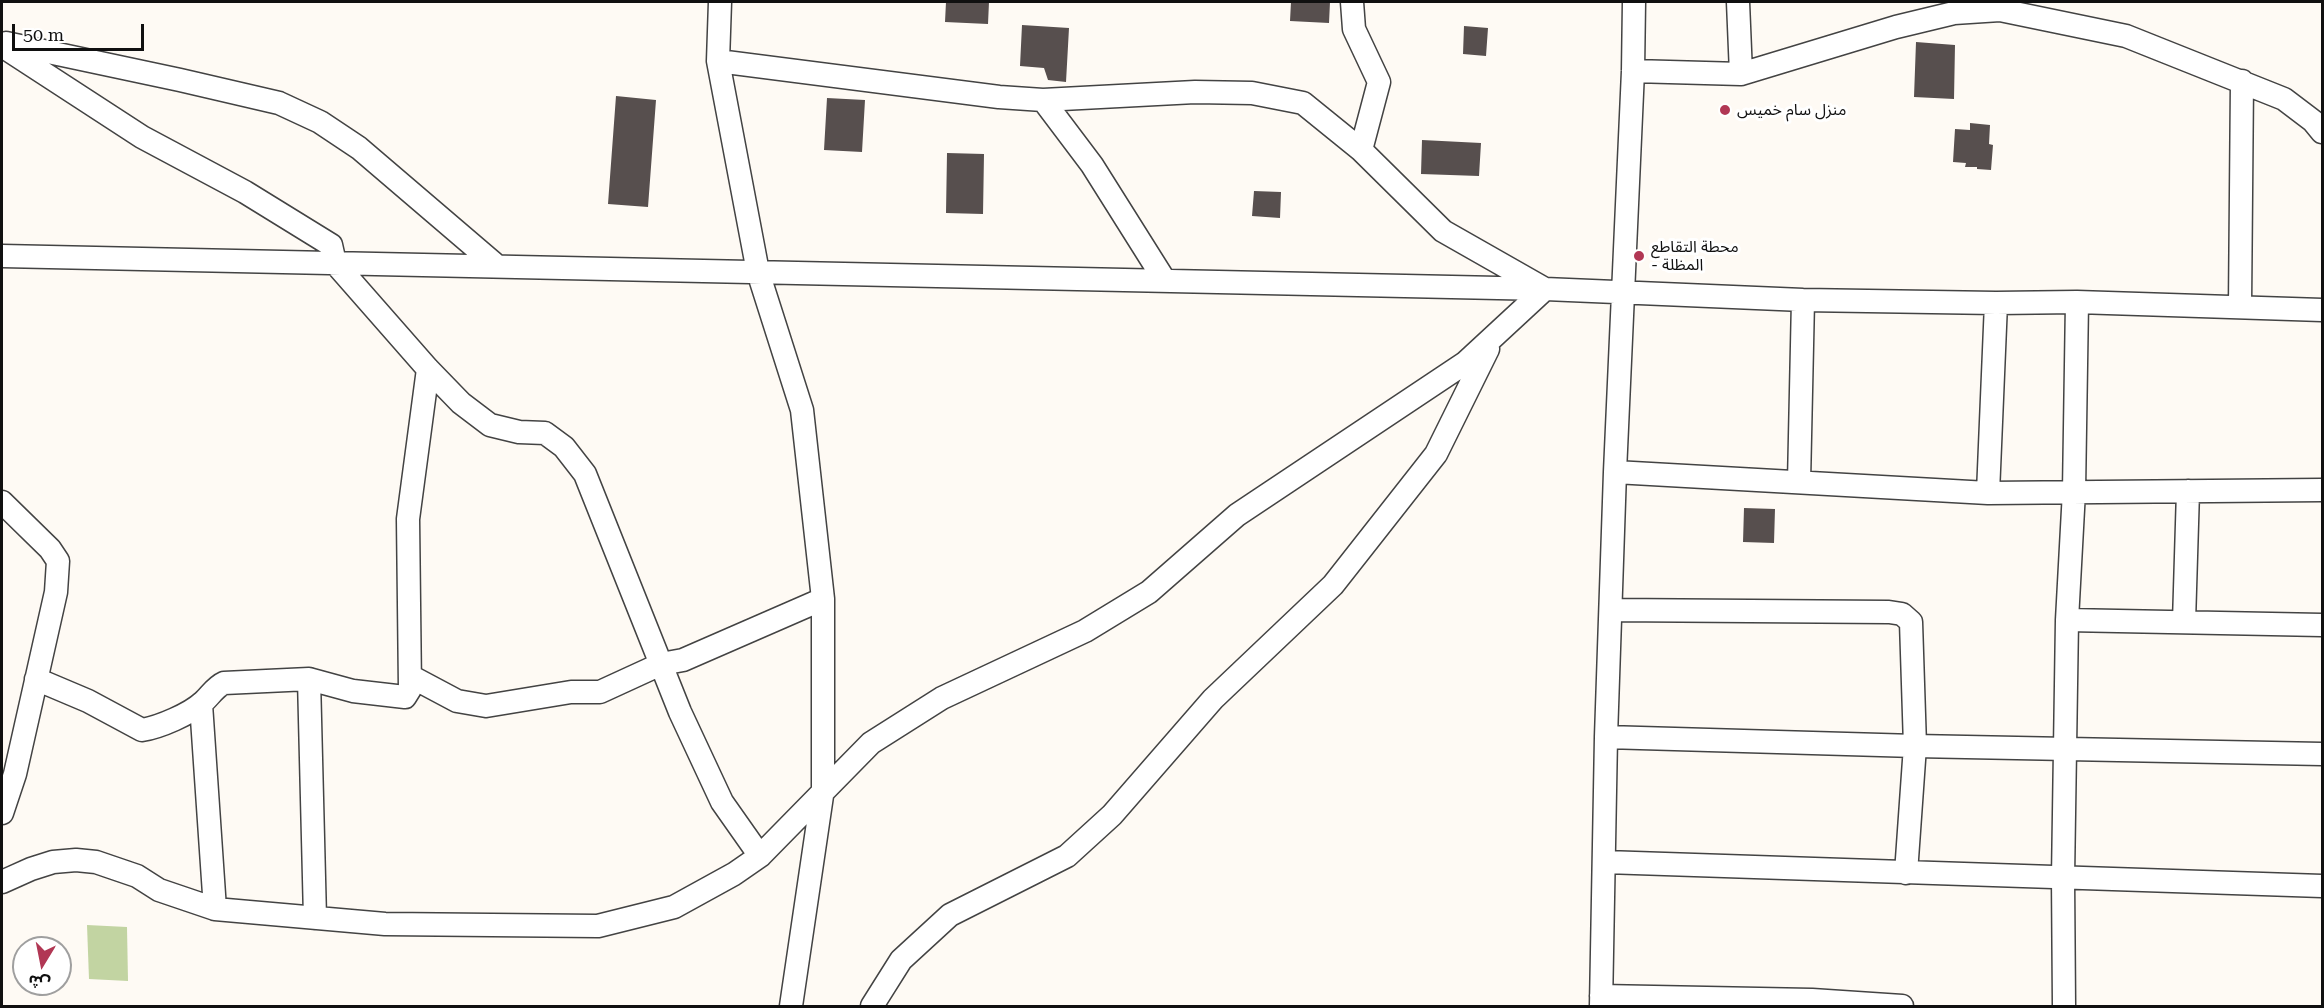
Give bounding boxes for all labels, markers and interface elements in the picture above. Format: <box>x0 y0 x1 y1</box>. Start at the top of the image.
scale bar <box>15 12 147 50</box>
text: 50 m <box>23 24 64 45</box>
place label: منزل سام خميس <box>1737 100 1846 120</box>
marker: منزل سام خميس <box>1718 103 1732 117</box>
place label: محطة التقاطع - المظلة <box>1651 237 1739 275</box>
marker: محطة التقاطع - المظلة <box>1632 249 1646 263</box>
north arrow <box>12 936 72 996</box>
text: ش <box>27 971 52 994</box>

